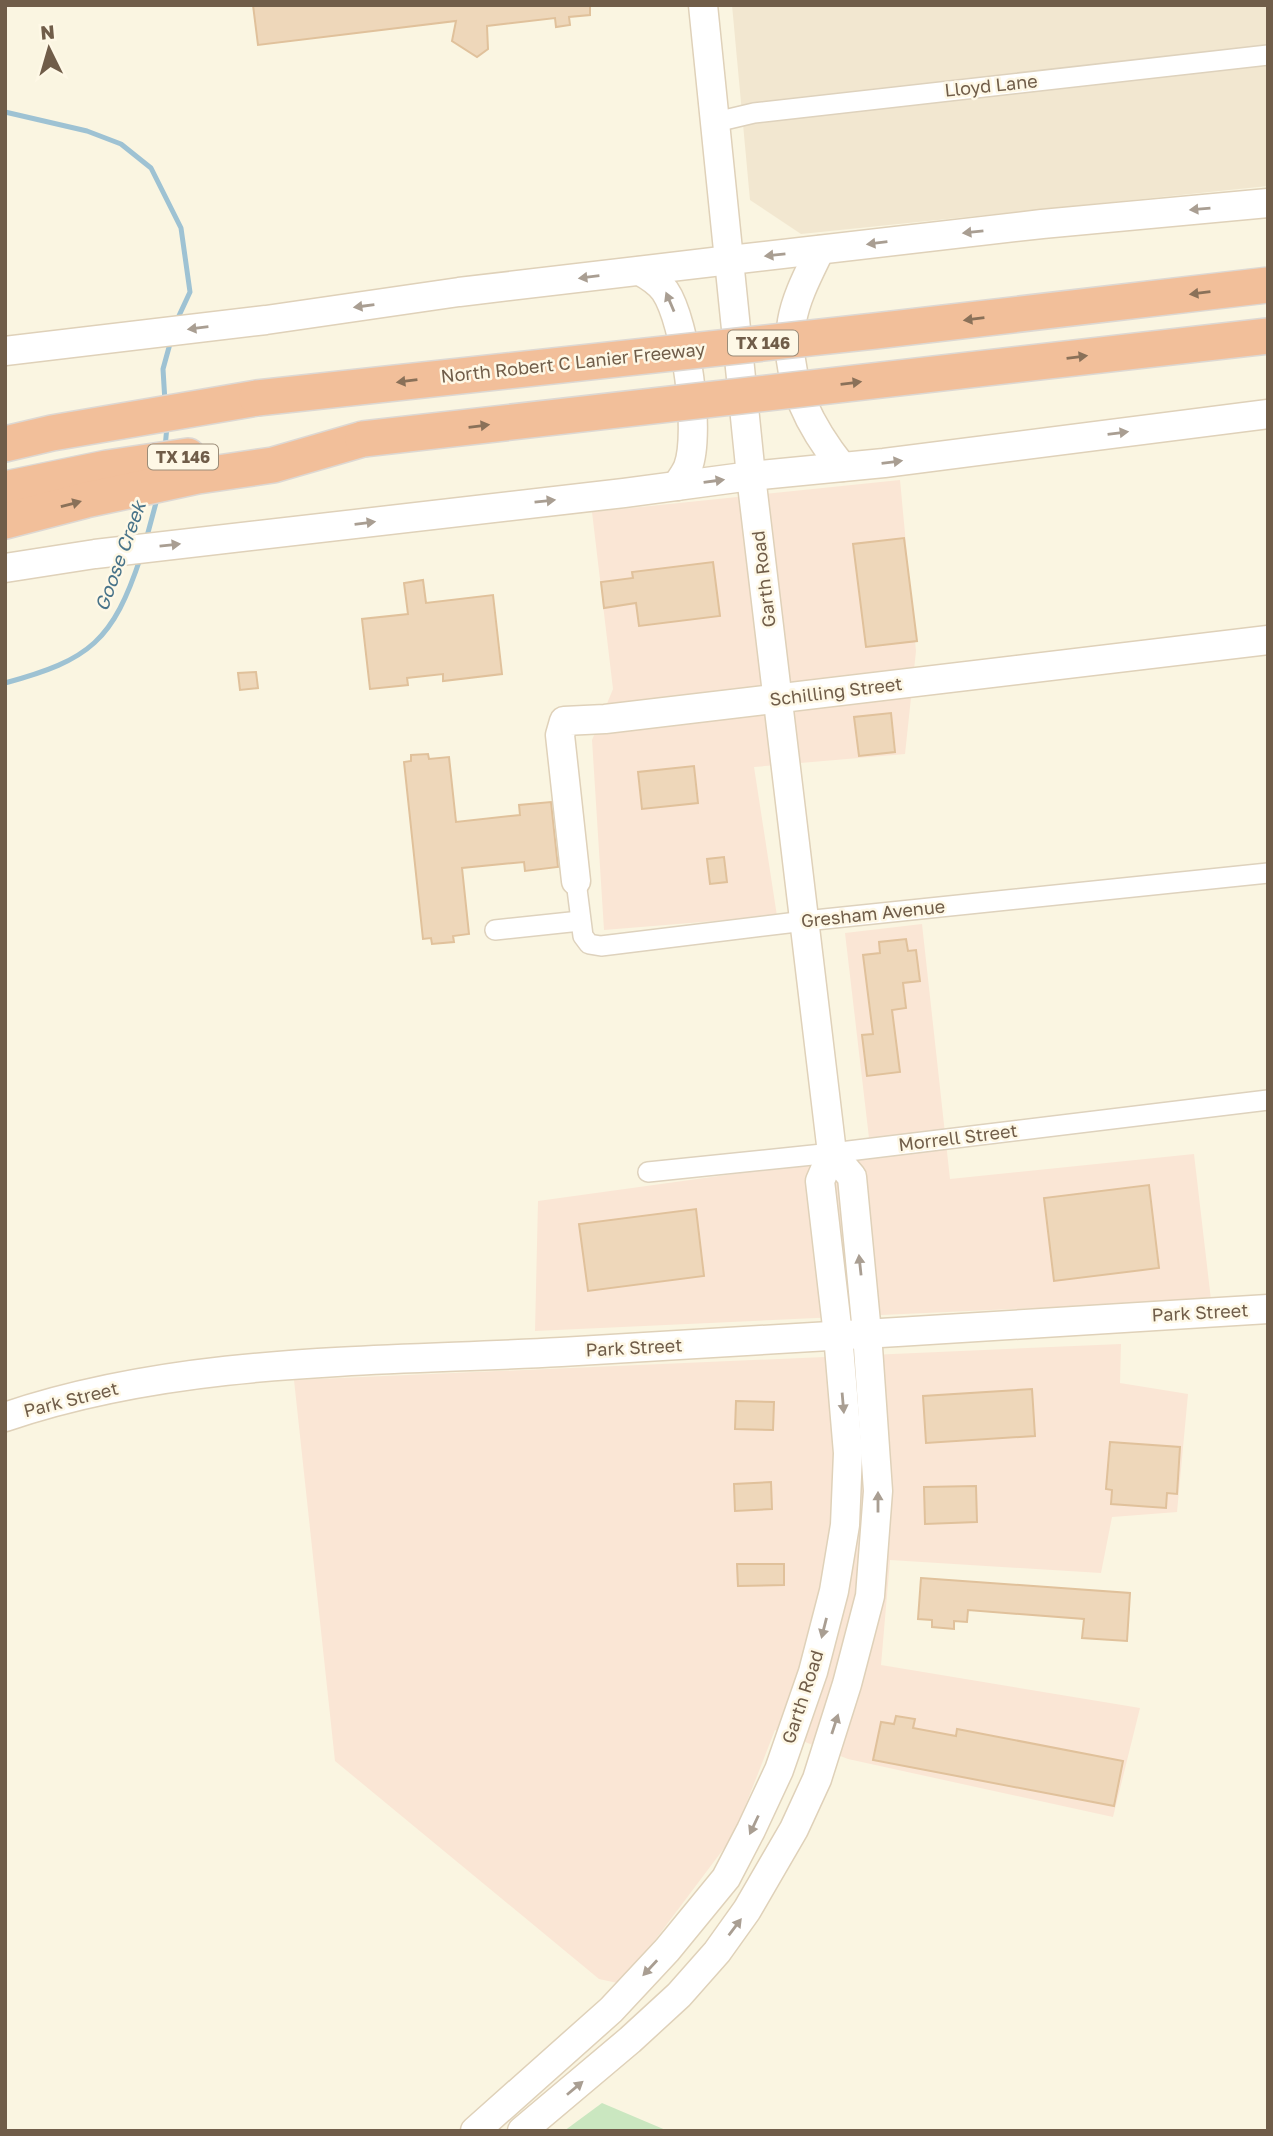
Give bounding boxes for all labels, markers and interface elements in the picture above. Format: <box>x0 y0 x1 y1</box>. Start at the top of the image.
north arrow <box>14 14 84 84</box>
text: N <box>39 19 56 44</box>
street label: Lloyd Lane <box>943 69 1039 101</box>
one-way arrow <box>1189 204 1211 215</box>
one-way arrow <box>962 227 984 238</box>
one-way arrow <box>865 238 887 249</box>
one-way arrow <box>764 250 786 261</box>
one-way arrow <box>578 271 600 282</box>
one-way arrow <box>1189 288 1211 299</box>
one-way arrow <box>664 291 675 312</box>
one-way arrow <box>353 301 375 312</box>
one-way arrow <box>963 314 985 325</box>
one-way arrow <box>187 322 209 333</box>
road number: TX 146 <box>728 330 798 356</box>
street label: North Robert C Lanier Freeway <box>440 337 706 387</box>
one-way arrow <box>1067 351 1089 362</box>
one-way arrow <box>396 375 418 386</box>
one-way arrow <box>841 377 863 388</box>
one-way arrow <box>468 420 490 431</box>
one-way arrow <box>1107 427 1129 438</box>
road number: TX 146 <box>148 445 218 470</box>
one-way arrow <box>881 457 903 468</box>
one-way arrow <box>703 475 725 486</box>
water label: Goose Creek <box>89 496 151 614</box>
one-way arrow <box>534 496 556 507</box>
one-way arrow <box>61 498 82 508</box>
one-way arrow <box>354 517 376 528</box>
street label: Garth Road <box>746 530 780 629</box>
one-way arrow <box>159 540 181 551</box>
street label: Schilling Street <box>768 672 903 710</box>
street label: Gresham Avenue <box>800 895 946 932</box>
street label: Morrell Street <box>897 1119 1019 1155</box>
one-way arrow <box>854 1254 865 1276</box>
street label: Park Street <box>1151 1298 1249 1326</box>
street label: Park Street <box>585 1333 683 1361</box>
street label: Park Street <box>21 1377 120 1421</box>
one-way arrow <box>838 1392 849 1414</box>
one-way arrow <box>872 1490 884 1512</box>
one-way arrow <box>818 1617 829 1639</box>
street label: Garth Road <box>777 1647 828 1746</box>
one-way arrow <box>830 1713 840 1734</box>
one-way arrow <box>748 1814 759 1835</box>
one-way arrow <box>728 1918 742 1936</box>
one-way arrow <box>642 1959 658 1977</box>
one-way arrow <box>565 2080 583 2095</box>

